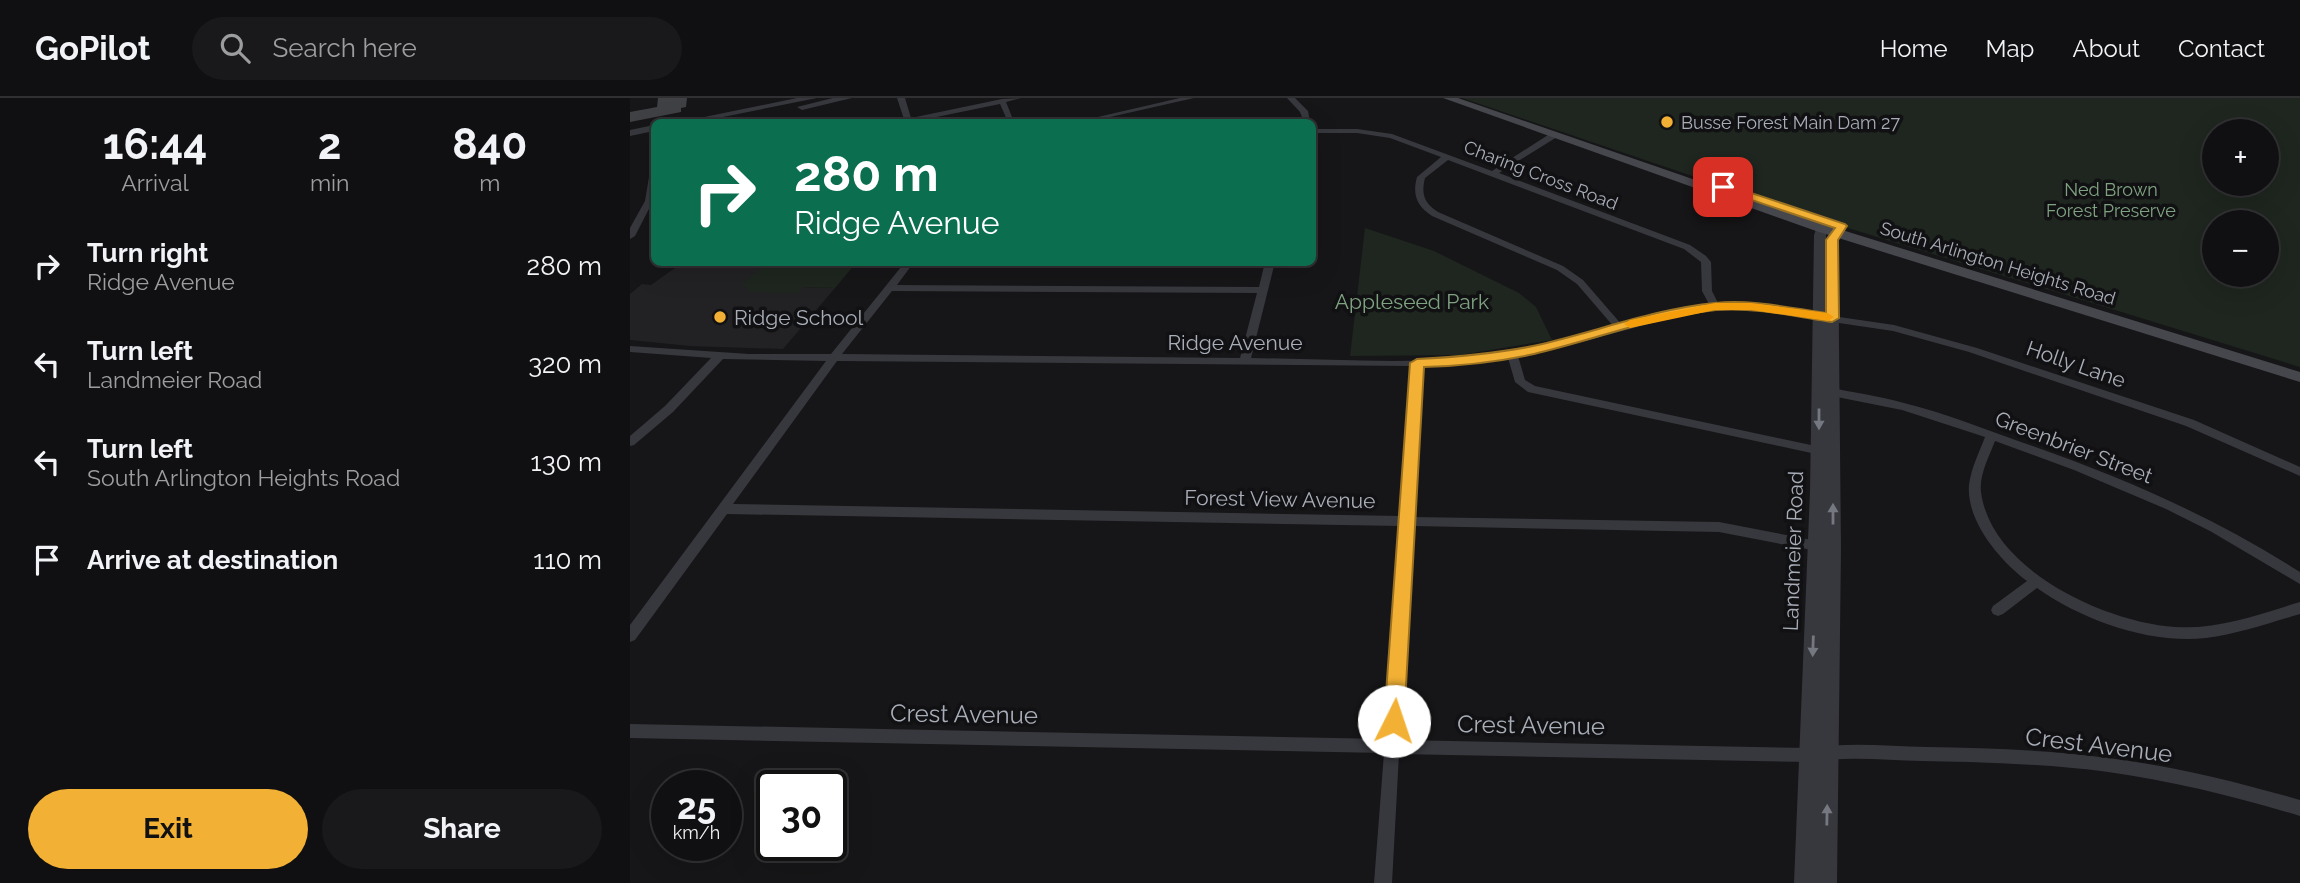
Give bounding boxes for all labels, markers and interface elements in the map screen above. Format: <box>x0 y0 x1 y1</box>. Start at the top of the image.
search box <box>192 17 682 80</box>
text: GoPilot <box>35 29 150 68</box>
icon: search <box>216 29 254 67</box>
text: Search here <box>272 33 417 63</box>
text: Home <box>1880 34 1948 63</box>
text: Map <box>1986 34 2034 63</box>
text: About <box>2072 34 2140 63</box>
text: Contact <box>2178 34 2265 63</box>
place label: Busse Forest Main Dam 27 <box>1681 112 1900 133</box>
marker: Busse Forest Main Dam 27 <box>1659 114 1675 130</box>
map controls <box>2202 119 2279 287</box>
button: + <box>2202 119 2279 196</box>
text: 16:44 <box>103 120 207 169</box>
text: 2 <box>318 120 342 169</box>
text: 840 <box>452 120 527 169</box>
street label: Charing Cross Road <box>1461 136 1621 214</box>
text: 280 m <box>794 145 939 202</box>
icon: right <box>679 147 770 238</box>
pin <box>1693 157 1753 217</box>
icon: arrive <box>1704 168 1742 206</box>
text: Arrival <box>121 169 189 196</box>
text: min <box>310 169 350 196</box>
text: m <box>479 169 500 196</box>
park label: Ned Brown Forest Preserve <box>2046 179 2176 221</box>
text: Ridge Avenue <box>794 204 1000 241</box>
button: − <box>2202 210 2279 287</box>
street label: South Arlington Heights Road <box>1878 217 2118 309</box>
text: Turn right <box>87 238 208 268</box>
icon: right <box>28 247 66 285</box>
text: 280 m <box>527 251 602 281</box>
text: Ridge Avenue <box>87 268 235 295</box>
park label: Appleseed Park <box>1335 289 1489 314</box>
place label: Ridge School <box>734 305 863 330</box>
marker: Ridge School <box>712 309 728 325</box>
street label: Ridge Avenue <box>1168 330 1302 355</box>
street label: Holly Lane <box>2023 335 2129 393</box>
text: Turn left <box>87 336 193 366</box>
icon: left <box>28 345 66 383</box>
text: 320 m <box>528 349 602 379</box>
text: Landmeier Road <box>87 366 262 393</box>
street label: Greenbrier Street <box>1992 405 2156 489</box>
one-way arrow <box>1813 408 1825 430</box>
text: Turn left <box>87 434 193 464</box>
icon: left <box>28 443 66 481</box>
text: 130 m <box>531 447 602 477</box>
text: South Arlington Heights Road <box>87 464 400 491</box>
street label: Landmeier Road <box>1778 471 1808 631</box>
street label: Forest View Avenue <box>1184 485 1376 513</box>
one-way arrow <box>1827 503 1839 525</box>
icon: arrive <box>28 541 66 579</box>
text: Arrive at destination <box>87 545 338 575</box>
text: 110 m <box>533 545 602 575</box>
one-way arrow <box>1808 635 1819 657</box>
position arrow <box>1357 684 1431 758</box>
street label: Crest Avenue <box>890 698 1038 730</box>
street label: Crest Avenue <box>1457 709 1605 741</box>
street label: Crest Avenue <box>2024 722 2174 768</box>
speed limit sign: 30 <box>756 770 847 861</box>
text: 25 <box>677 786 716 827</box>
button: Exit <box>28 789 308 869</box>
button: Share <box>322 789 602 869</box>
one-way arrow <box>1822 804 1833 826</box>
text: km/h <box>673 822 720 843</box>

